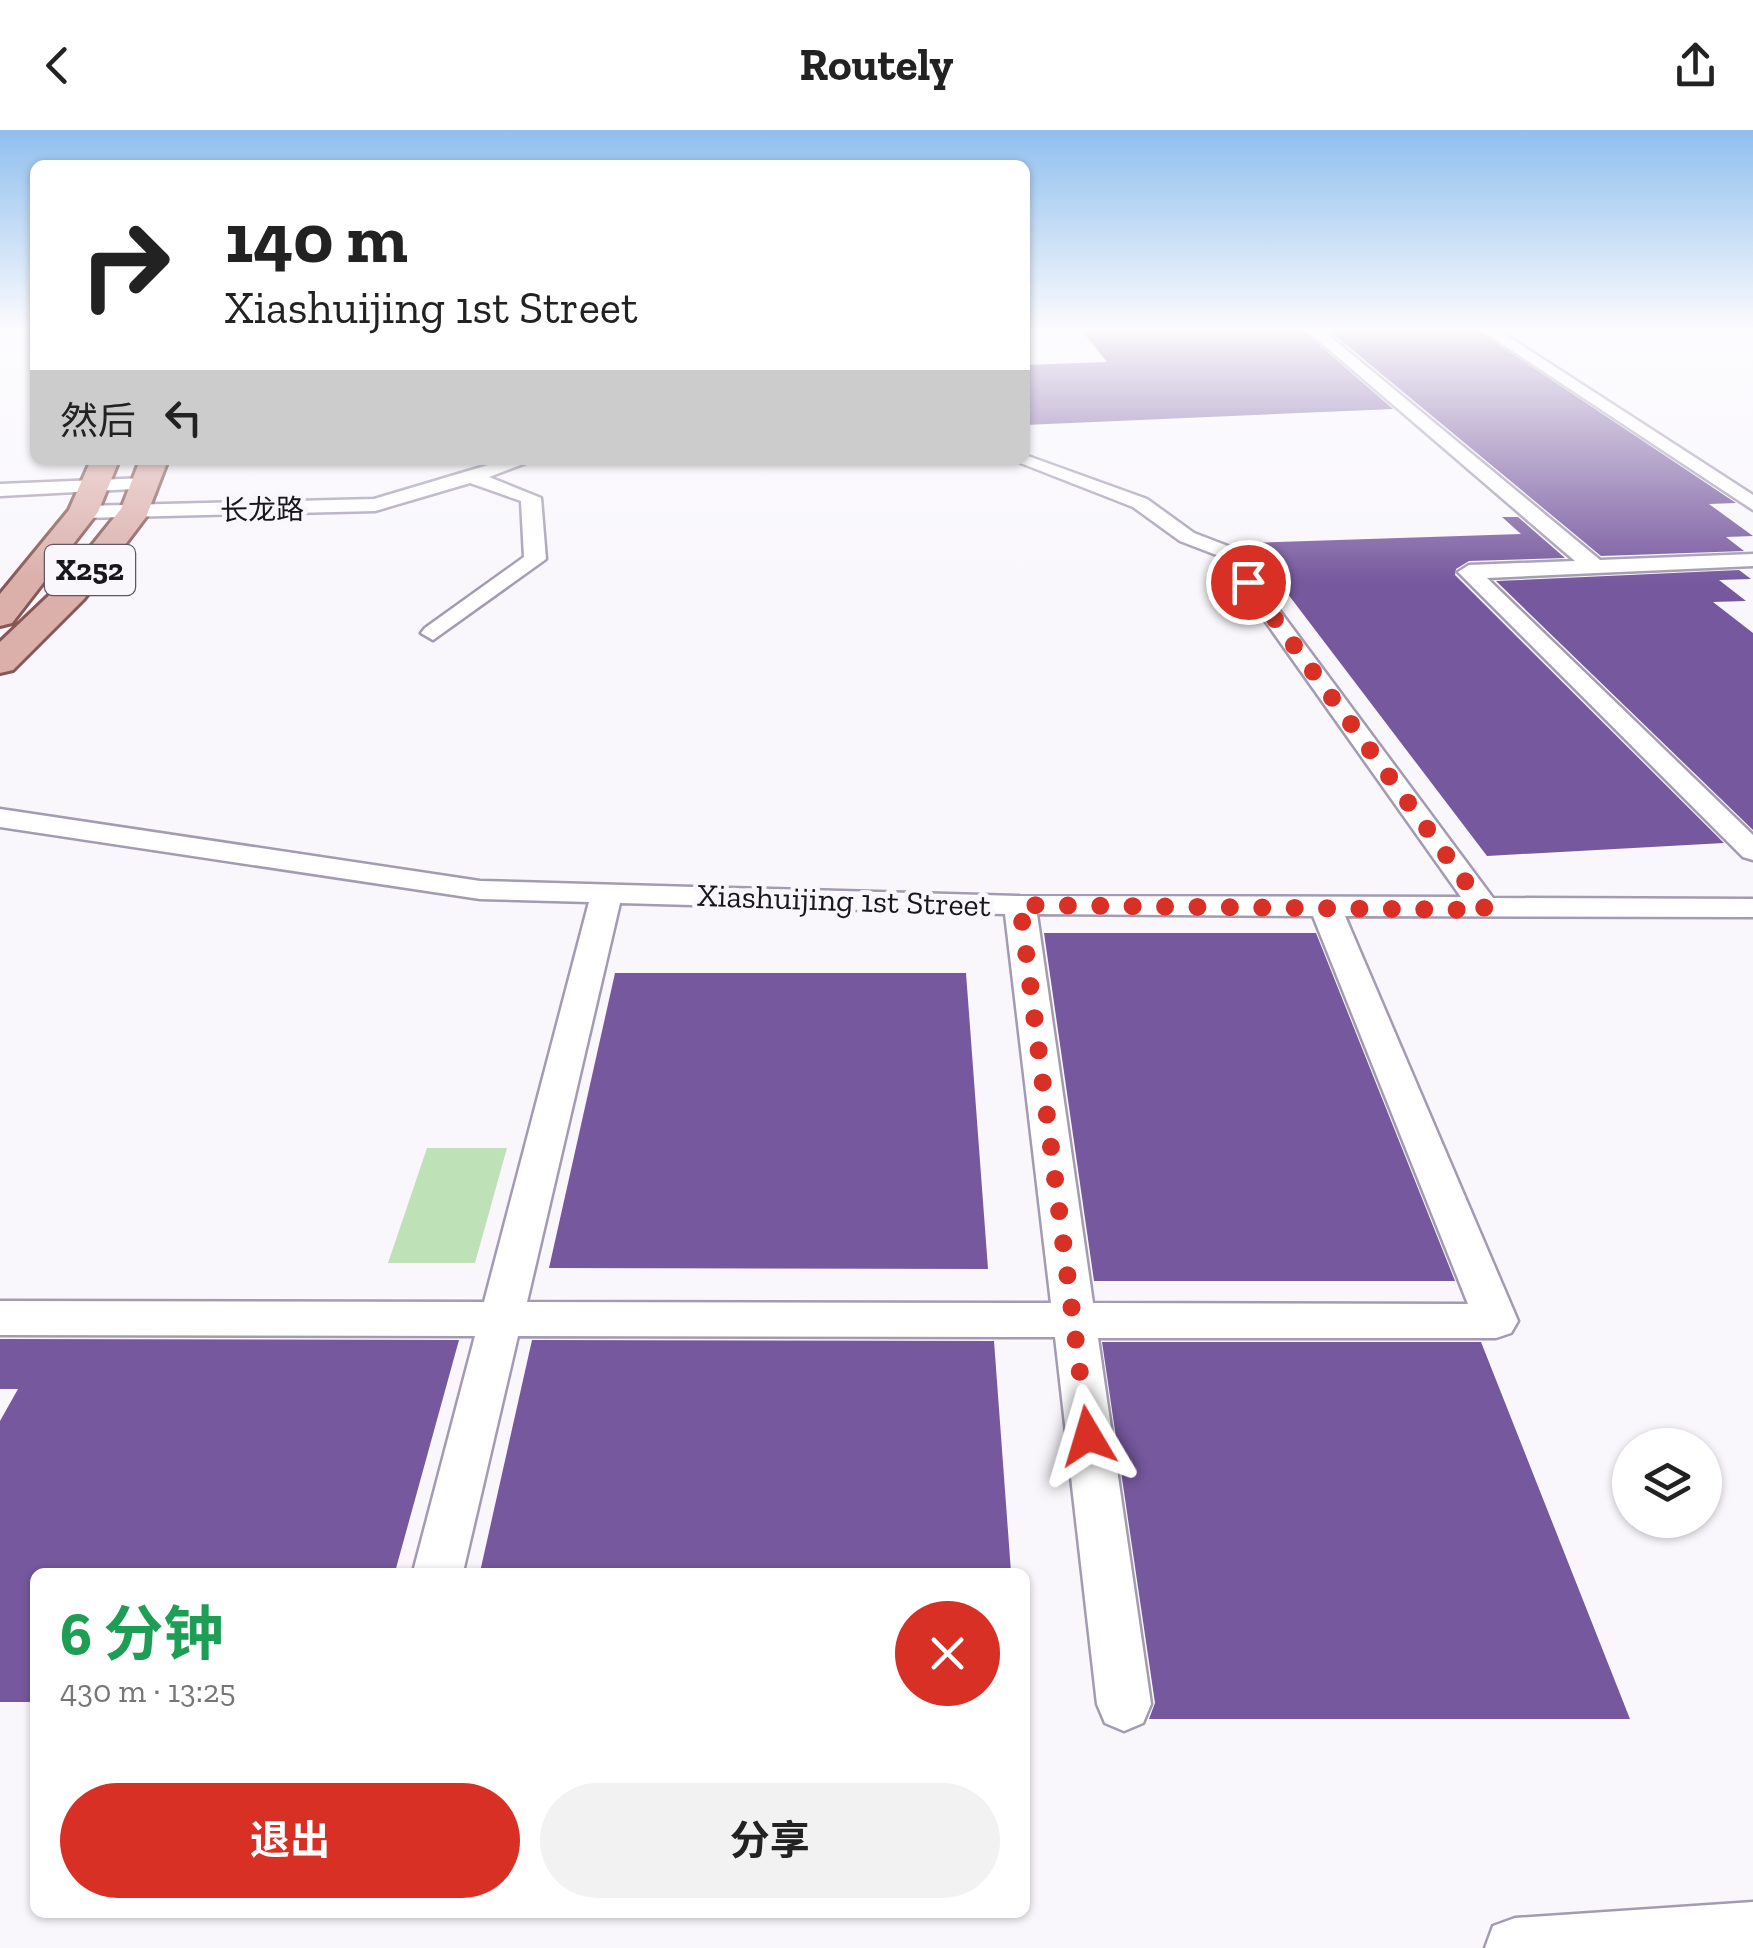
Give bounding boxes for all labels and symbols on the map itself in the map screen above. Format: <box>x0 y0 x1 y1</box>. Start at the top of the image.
street label: 长龙路 <box>220 493 304 527</box>
pin <box>1206 540 1291 625</box>
road number: X252 <box>45 545 135 595</box>
street label: Xiashuijing 1st Street <box>697 876 991 924</box>
position arrow <box>1036 1384 1140 1488</box>

